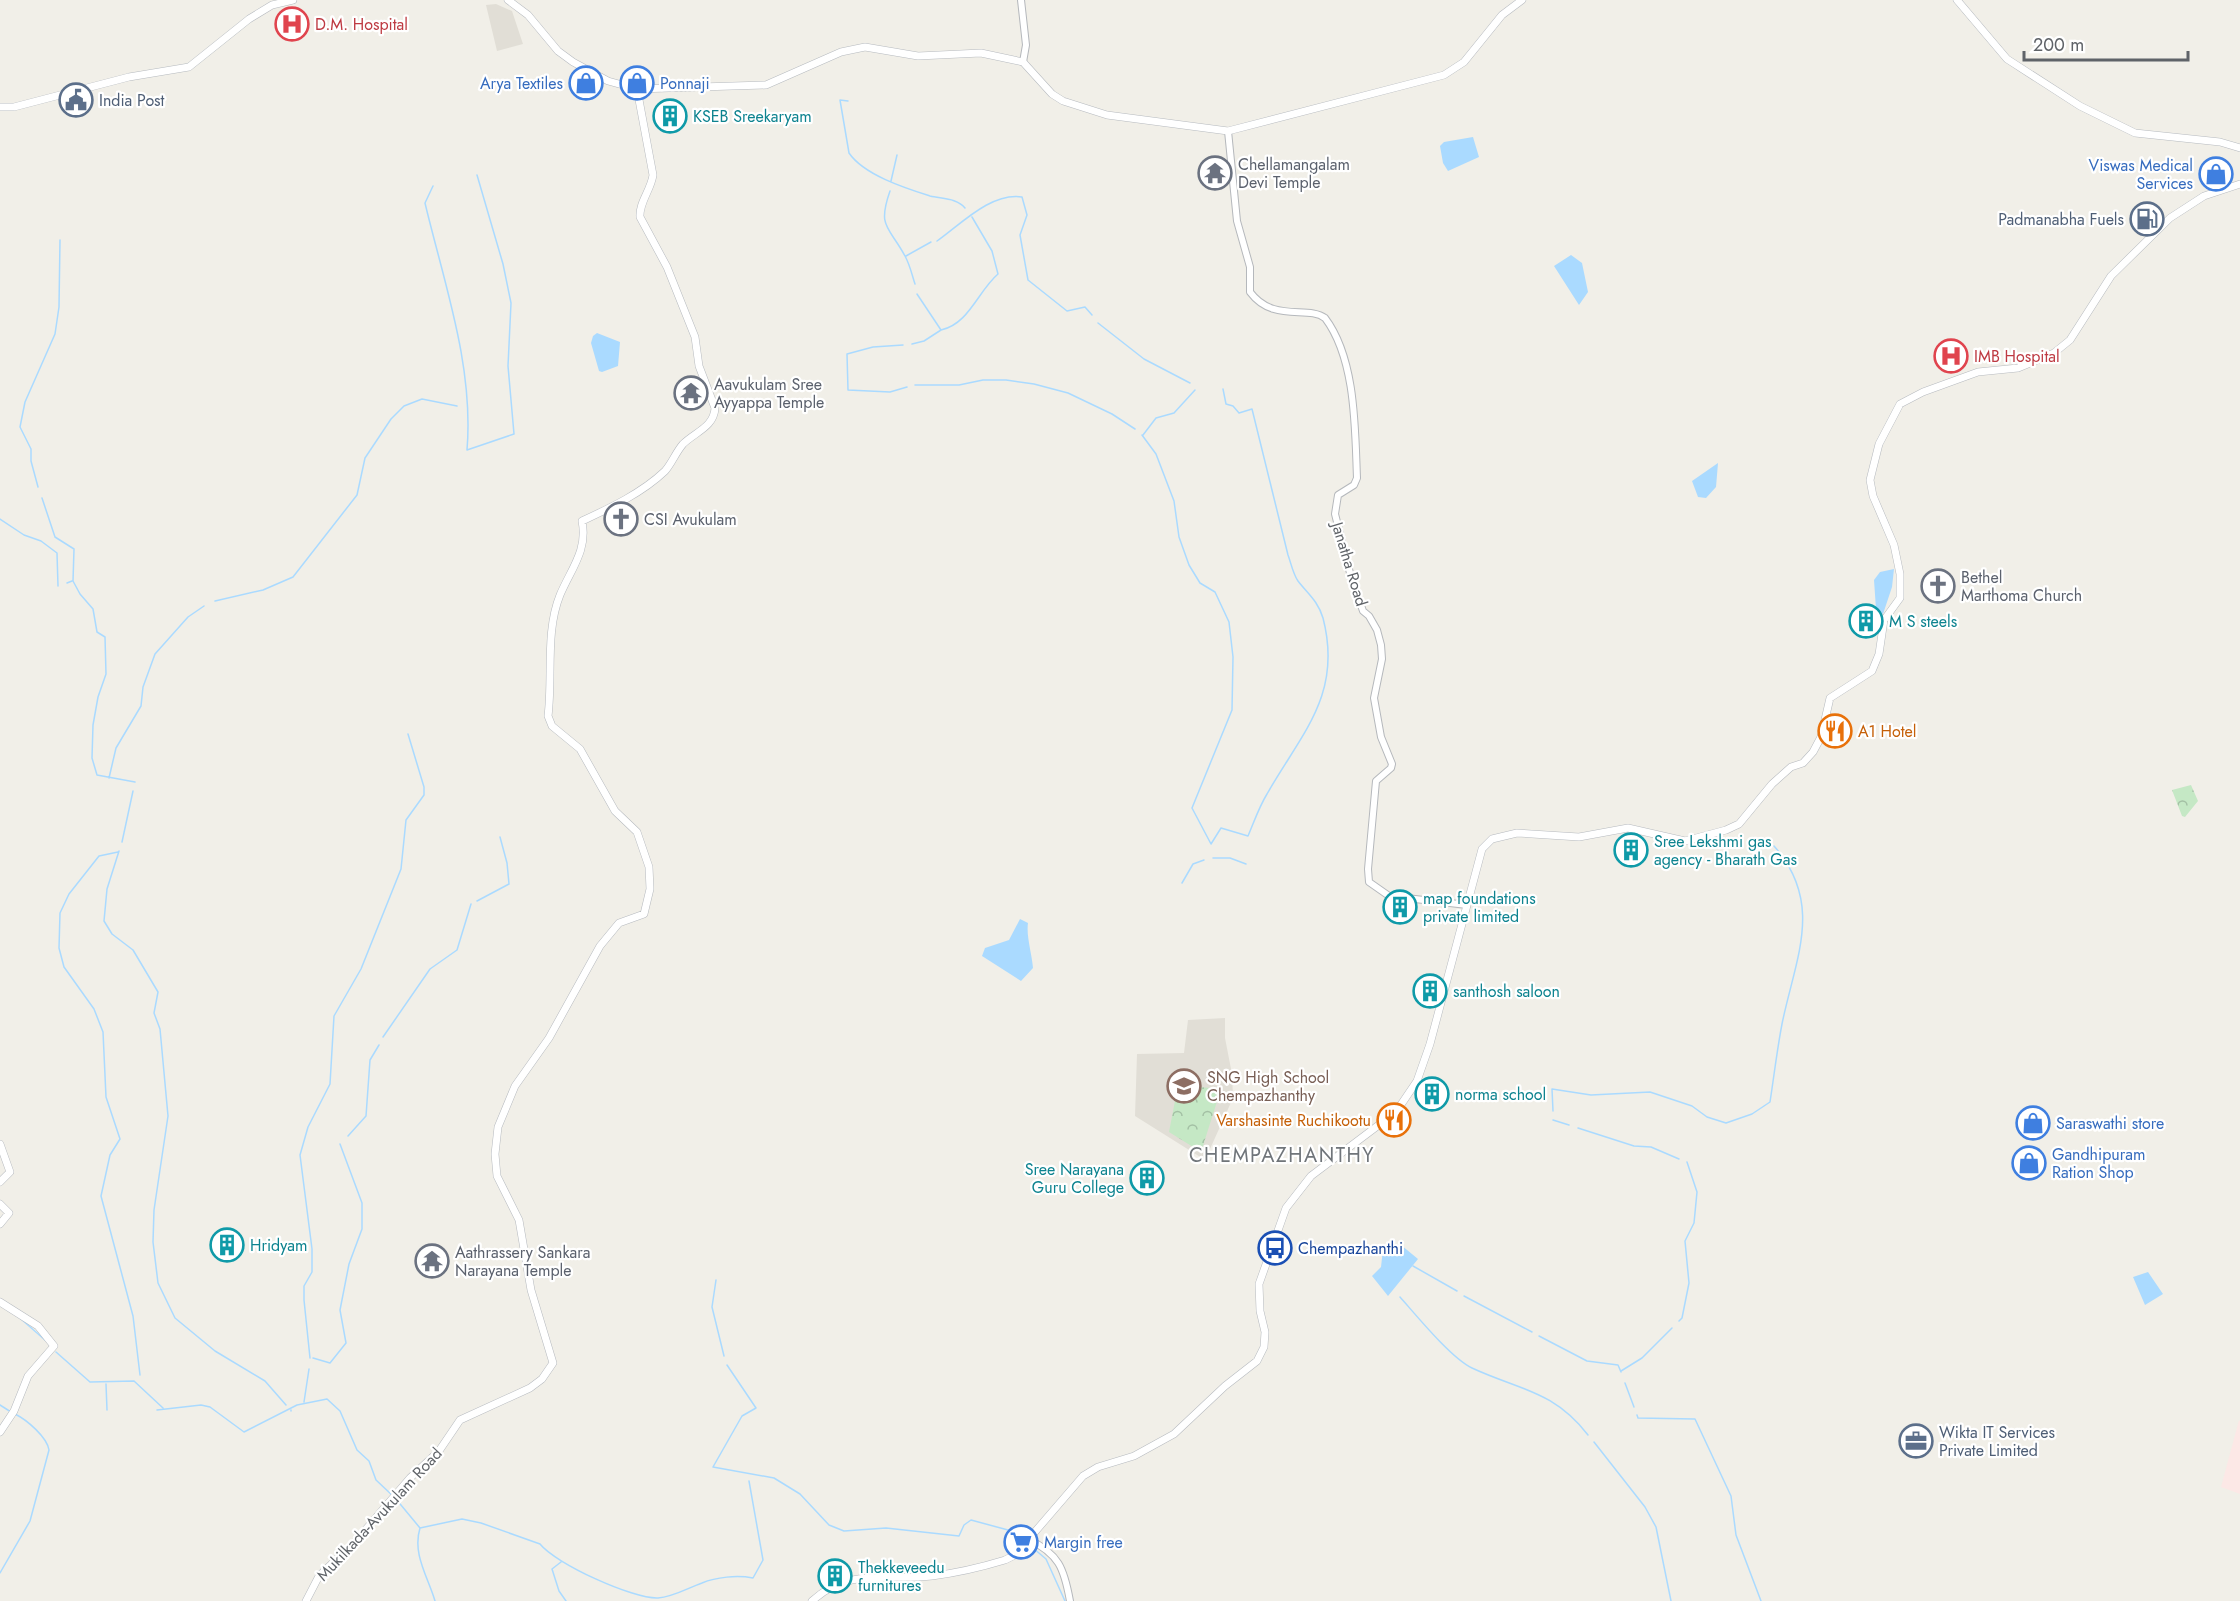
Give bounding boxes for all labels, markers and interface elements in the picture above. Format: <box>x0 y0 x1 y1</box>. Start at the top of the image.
hospital icon: D.M. Hospital <box>274 6 310 42</box>
place label: D.M. Hospital <box>315 13 408 36</box>
scale bar <box>2024 24 2188 62</box>
text: 200 m <box>2033 32 2084 58</box>
shop icon: Arya Textiles <box>568 65 604 101</box>
shop icon: Ponnaji <box>619 65 655 101</box>
place label: Arya Textiles <box>480 72 563 95</box>
place label: Ponnaji <box>660 72 710 95</box>
public building icon: India Post <box>58 82 94 118</box>
place label: India Post <box>99 89 165 112</box>
building icon: KSEB Sreekaryam <box>652 98 688 134</box>
place label: KSEB Sreekaryam <box>693 105 812 128</box>
place label: Chellamangalam Devi Temple <box>1238 153 1350 194</box>
place label: Viswas Medical Services <box>2089 154 2193 195</box>
temple icon: Chellamangalam Devi Temple <box>1197 155 1233 191</box>
shop icon: Viswas Medical Services <box>2198 156 2234 192</box>
fuel station icon: Padmanabha Fuels <box>2129 201 2165 237</box>
place label: Padmanabha Fuels <box>1998 208 2124 231</box>
hospital icon: IMB Hospital <box>1933 338 1969 374</box>
place label: IMB Hospital <box>1974 345 2060 368</box>
place label: Aavukulam Sree Ayyappa Temple <box>714 373 824 414</box>
temple icon: Aavukulam Sree Ayyappa Temple <box>673 375 709 411</box>
church icon: CSI Avukulam <box>603 501 639 537</box>
place label: CSI Avukulam <box>644 508 737 531</box>
street label: Janatha Road <box>1325 517 1373 609</box>
place label: Bethel Marthoma Church <box>1961 566 2082 607</box>
church icon: Bethel Marthoma Church <box>1920 568 1956 604</box>
building icon: M S steels <box>1848 603 1884 639</box>
place label: M S steels <box>1889 610 1957 633</box>
restaurant icon: A1 Hotel <box>1817 713 1853 749</box>
place label: A1 Hotel <box>1858 720 1917 743</box>
place label: Sree Lekshmi gas agency - Bharath Gas <box>1654 830 1797 871</box>
building icon: Sree Lekshmi gas agency - Bharath Gas <box>1613 832 1649 868</box>
place label: map foundations private limited <box>1423 887 1536 928</box>
building icon: map foundations private limited <box>1382 889 1418 925</box>
building icon: santhosh saloon <box>1412 973 1448 1009</box>
place label: santhosh saloon <box>1453 980 1560 1003</box>
place label: SNG High School Chempazhanthy <box>1207 1066 1329 1107</box>
school or university icon: SNG High School Chempazhanthy <box>1166 1068 1202 1104</box>
building icon: norma school <box>1414 1076 1450 1112</box>
place label: norma school <box>1455 1083 1546 1106</box>
restaurant icon: Varshasinte Ruchikootu <box>1376 1102 1412 1138</box>
shop icon: Saraswathi store <box>2015 1105 2051 1141</box>
place label: Varshasinte Ruchikootu <box>1216 1109 1371 1132</box>
place label: Saraswathi store <box>2056 1112 2164 1135</box>
district label: CHEMPAZHANTHY <box>1189 1141 1375 1170</box>
place label: Gandhipuram Ration Shop <box>2052 1143 2145 1184</box>
shop icon: Gandhipuram Ration Shop <box>2011 1145 2047 1181</box>
place label: Sree Narayana Guru College <box>1025 1158 1124 1199</box>
building icon: Sree Narayana Guru College <box>1129 1160 1165 1196</box>
building icon: Hridyam <box>209 1227 245 1263</box>
bus stop icon: Chempazhanthi <box>1257 1230 1293 1266</box>
place label: Hridyam <box>250 1234 307 1257</box>
place label: Chempazhanthi <box>1298 1237 1403 1260</box>
place label: Aathrassery Sankara Narayana Temple <box>455 1241 590 1282</box>
temple icon: Aathrassery Sankara Narayana Temple <box>414 1243 450 1279</box>
place label: Wikta IT Services Private Limited <box>1939 1421 2055 1462</box>
office icon: Wikta IT Services Private Limited <box>1898 1423 1934 1459</box>
street label: Mukilkada-Avukulam Road <box>311 1443 447 1586</box>
supermarket icon: Margin free <box>1003 1524 1039 1560</box>
place label: Margin free <box>1044 1531 1123 1554</box>
place label: Thekkeveedu furnitures <box>858 1556 945 1597</box>
building icon: Thekkeveedu furnitures <box>817 1558 853 1594</box>

